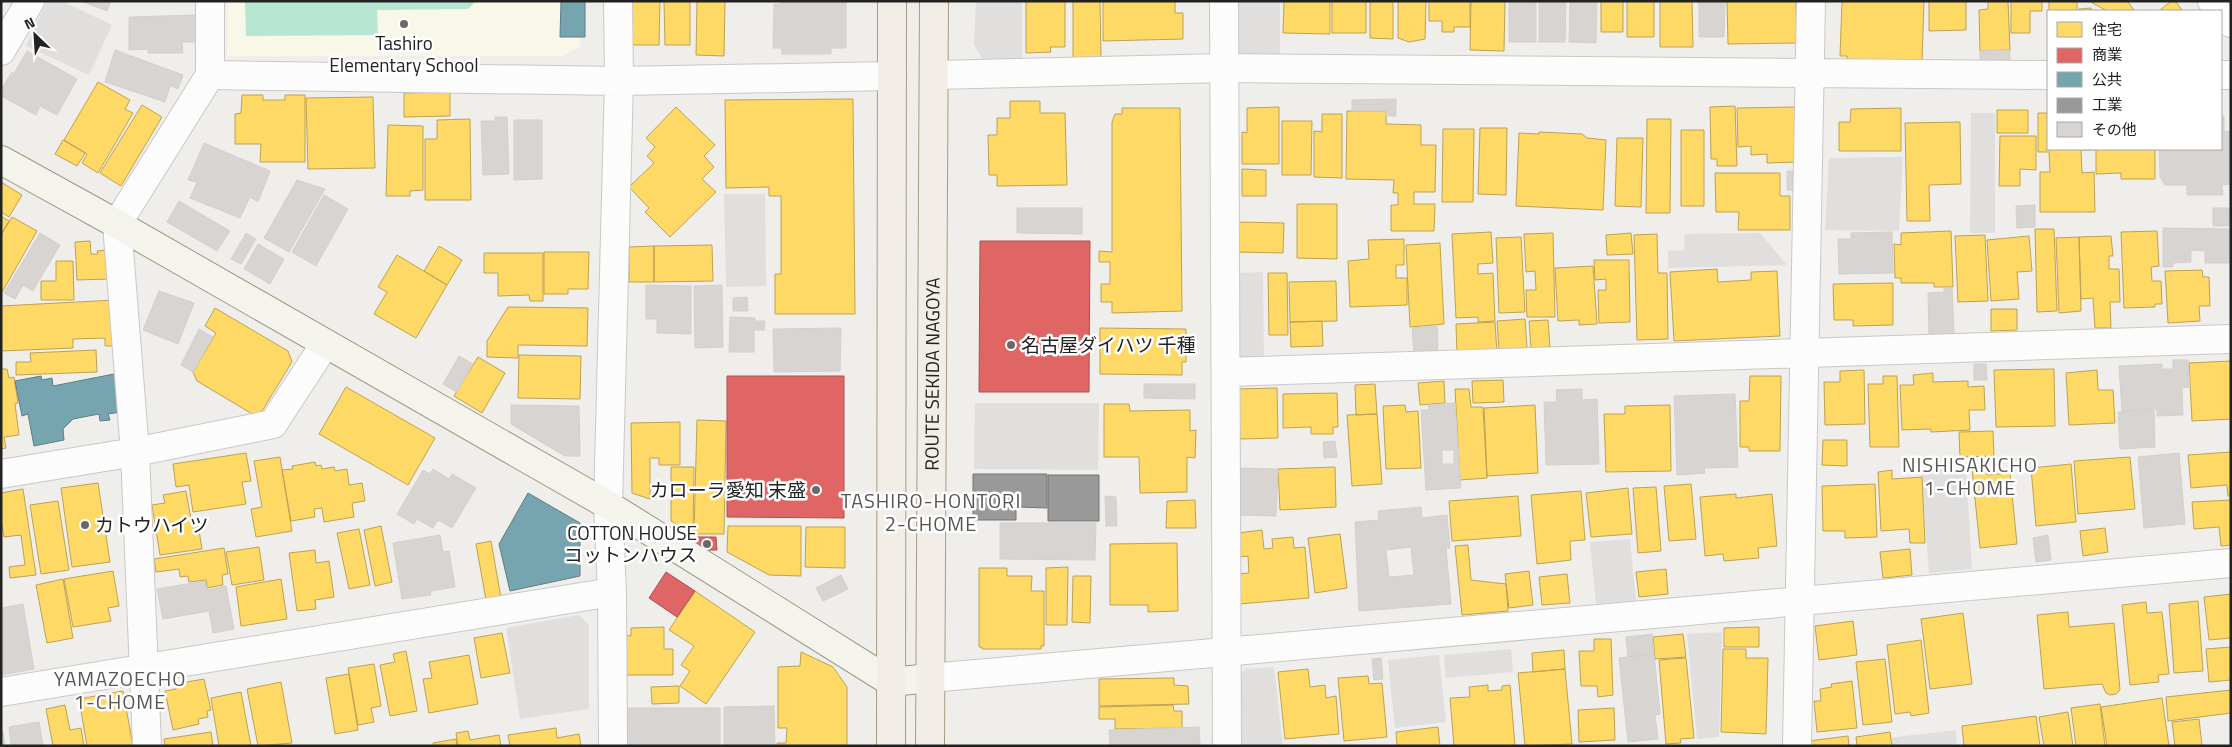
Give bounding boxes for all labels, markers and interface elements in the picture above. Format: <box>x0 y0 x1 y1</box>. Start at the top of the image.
north arrow <box>10 10 60 60</box>
legend <box>2047 10 2222 150</box>
text: N <box>20 11 38 34</box>
marker: Tashiro Elementary School <box>398 18 410 30</box>
text: 住宅 <box>2092 18 2122 41</box>
place label: Tashiro Elementary School <box>329 28 479 79</box>
text: 商業 <box>2092 43 2122 66</box>
text: 公共 <box>2092 68 2122 91</box>
text: 工業 <box>2092 93 2122 116</box>
text: その他 <box>2092 118 2137 141</box>
street label: ROUTE SEKIDA NAGOYA <box>916 277 947 471</box>
place label: 名古屋ダイハツ 千種 <box>1021 330 1196 359</box>
marker: 名古屋ダイハツ 千種 <box>1005 339 1017 351</box>
district label: NISHISAKICHO 1-CHOME <box>1902 449 2038 503</box>
place label: カローラ愛知 末盛 <box>650 475 806 504</box>
marker: カローラ愛知 末盛 <box>810 484 822 496</box>
district label: TASHIRO-HONTORI 2-CHOME <box>841 485 1021 539</box>
place label: カトウハイツ <box>95 510 209 539</box>
place label: COTTON HOUSE コットンハウス <box>564 518 697 569</box>
marker: カトウハイツ <box>79 519 91 531</box>
marker: COTTON HOUSE コットンハウス <box>701 538 713 550</box>
district label: YAMAZOECHO 1-CHOME <box>54 663 186 717</box>

